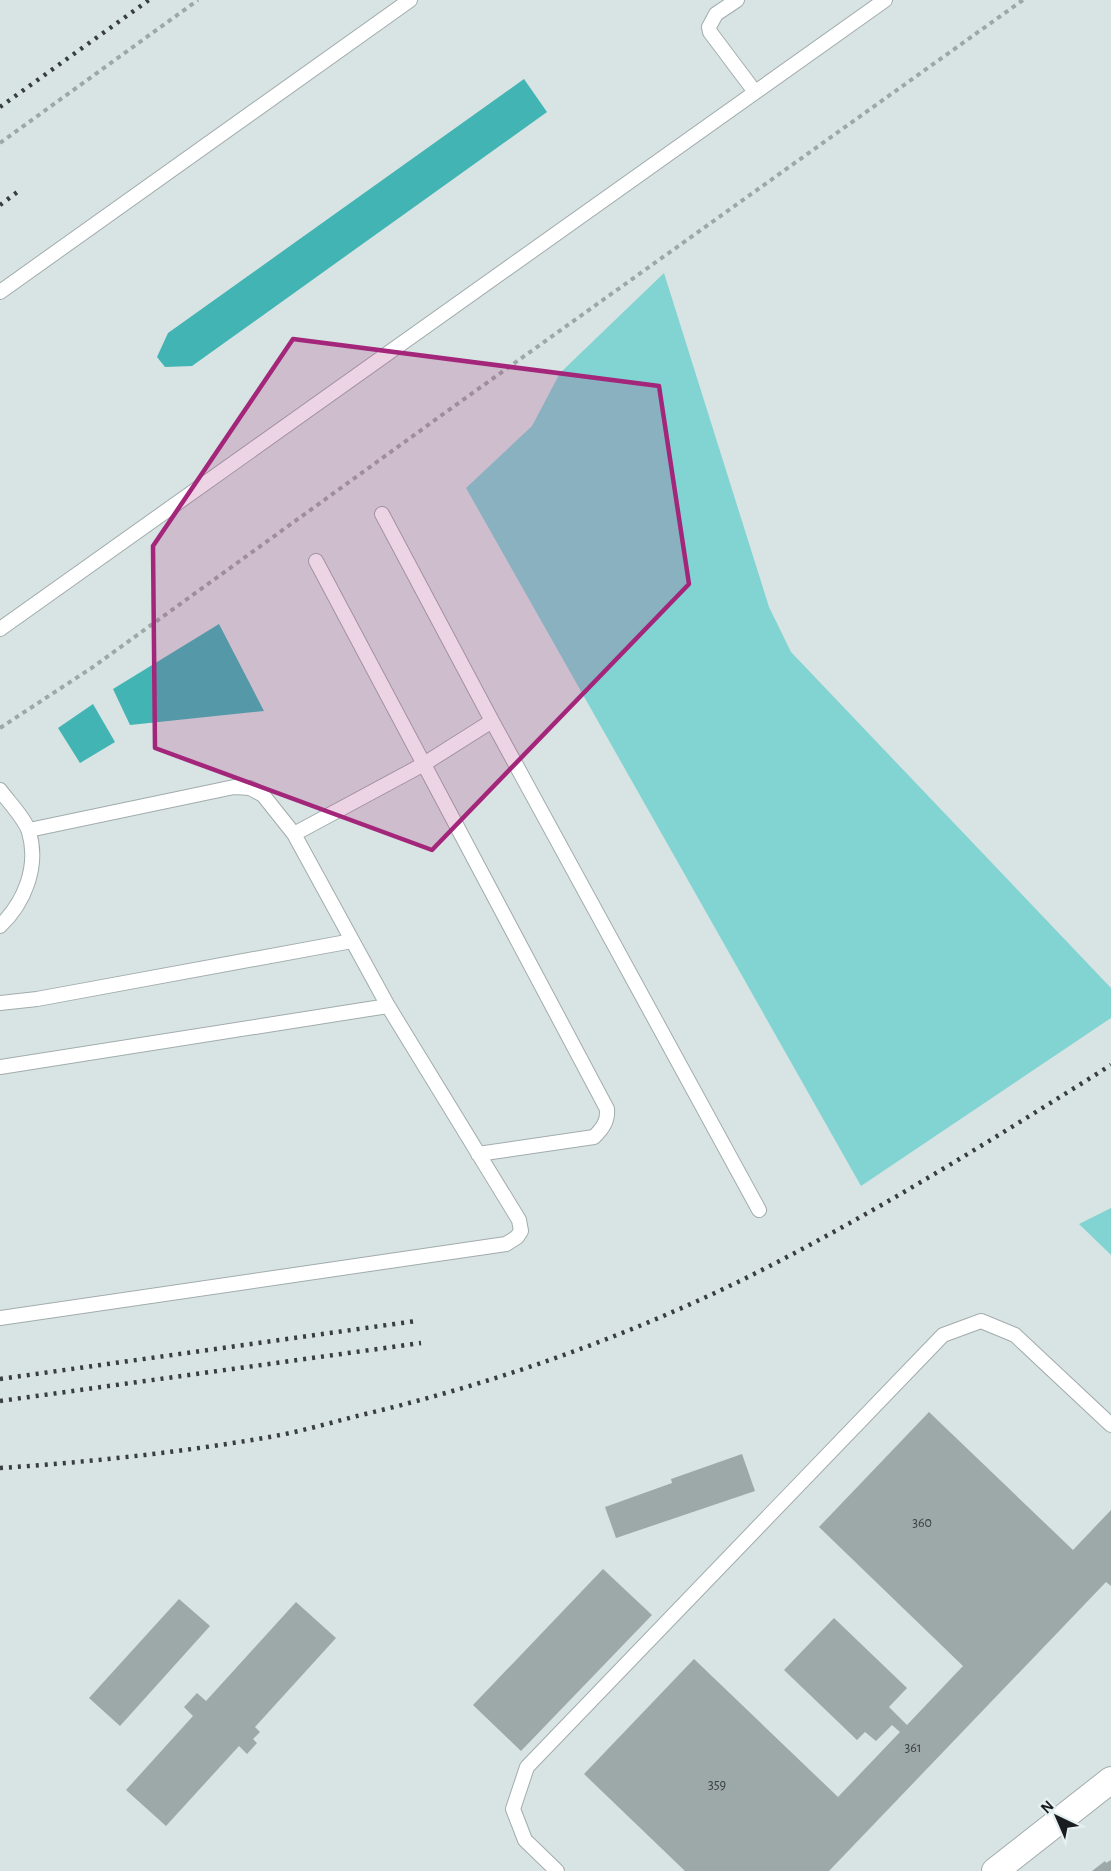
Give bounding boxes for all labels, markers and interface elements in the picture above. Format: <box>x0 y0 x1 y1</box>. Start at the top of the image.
house number: 360 <box>912 1516 932 1530</box>
house number: 361 <box>904 1741 922 1755</box>
house number: 359 <box>708 1778 726 1792</box>
north arrow <box>1027 1787 1087 1847</box>
text: N <box>1038 1797 1057 1817</box>

